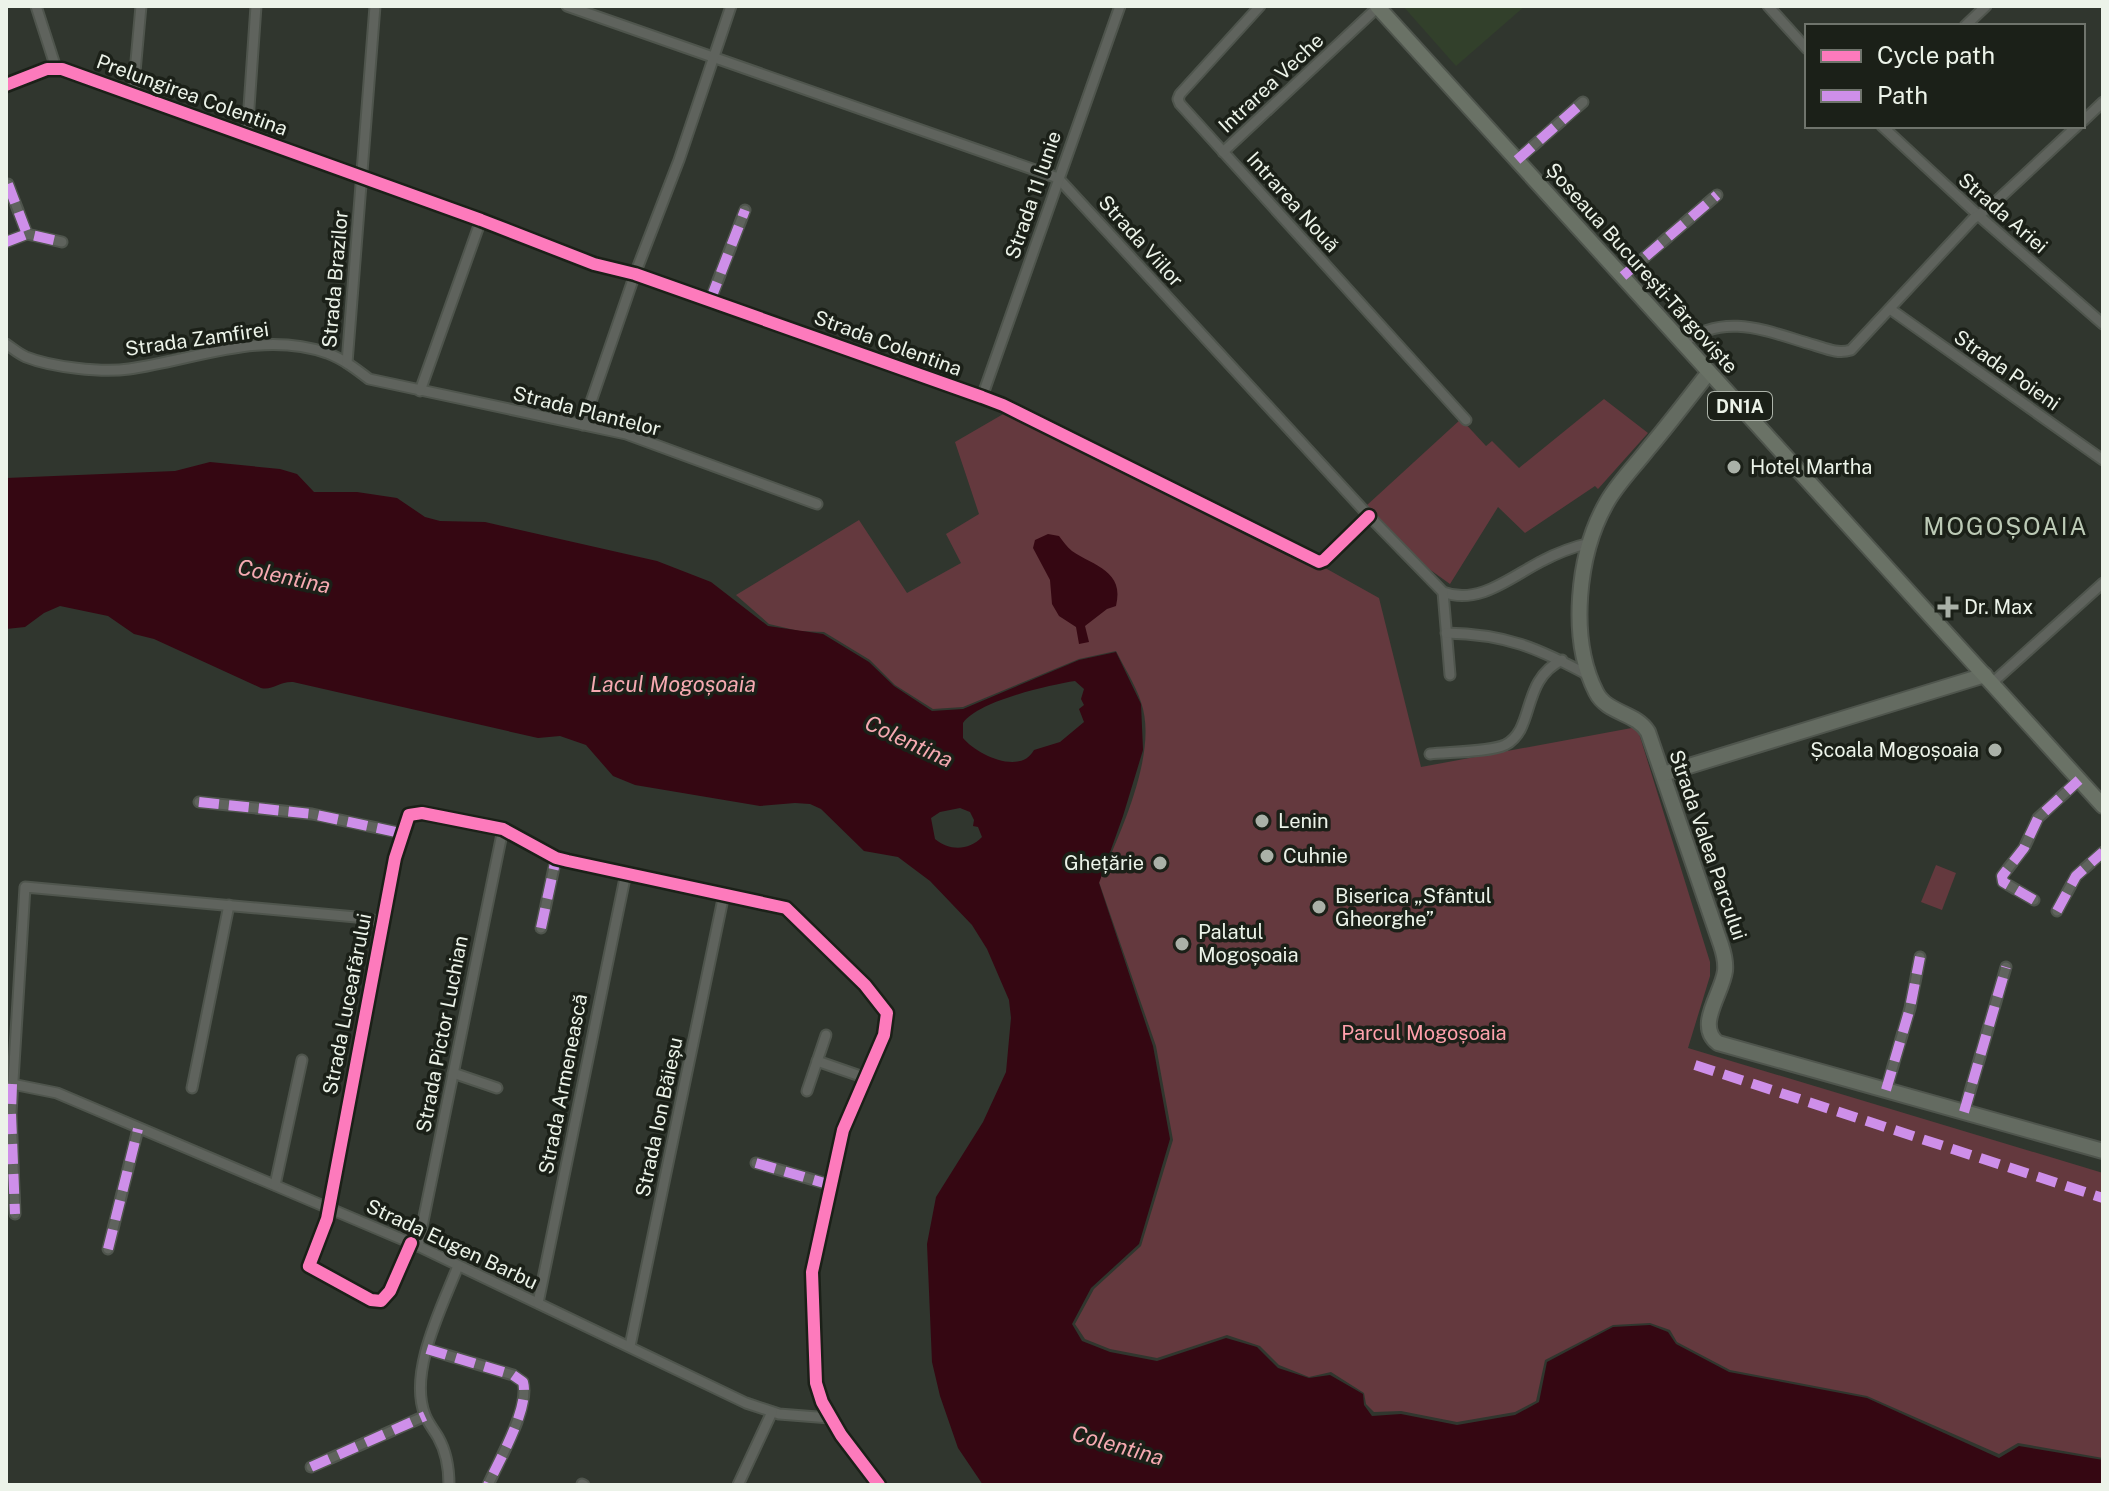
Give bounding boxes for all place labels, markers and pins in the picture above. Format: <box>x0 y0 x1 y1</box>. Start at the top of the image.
place label: Hotel Martha <box>1750 455 1872 479</box>
marker: Hotel Martha <box>1725 458 1743 476</box>
place label: Dr. Max <box>1964 595 2033 619</box>
marker: Dr. Max <box>1939 598 1957 616</box>
place label: Școala Mogoșoaia <box>1810 738 1979 762</box>
marker: Școala Mogoșoaia <box>1986 741 2004 759</box>
place label: Lenin <box>1278 809 1329 833</box>
marker: Lenin <box>1253 812 1271 830</box>
place label: Cuhnie <box>1283 844 1348 868</box>
marker: Cuhnie <box>1258 847 1276 865</box>
place label: Ghețărie <box>1064 851 1144 875</box>
marker: Ghețărie <box>1151 854 1169 872</box>
place label: Biserica „Sfântul Gheorghe” <box>1335 884 1492 931</box>
marker: Biserica „Sfântul Gheorghe” <box>1310 898 1328 916</box>
place label: Palatul Mogoșoaia <box>1198 920 1299 967</box>
marker: Palatul Mogoșoaia <box>1173 935 1191 953</box>

